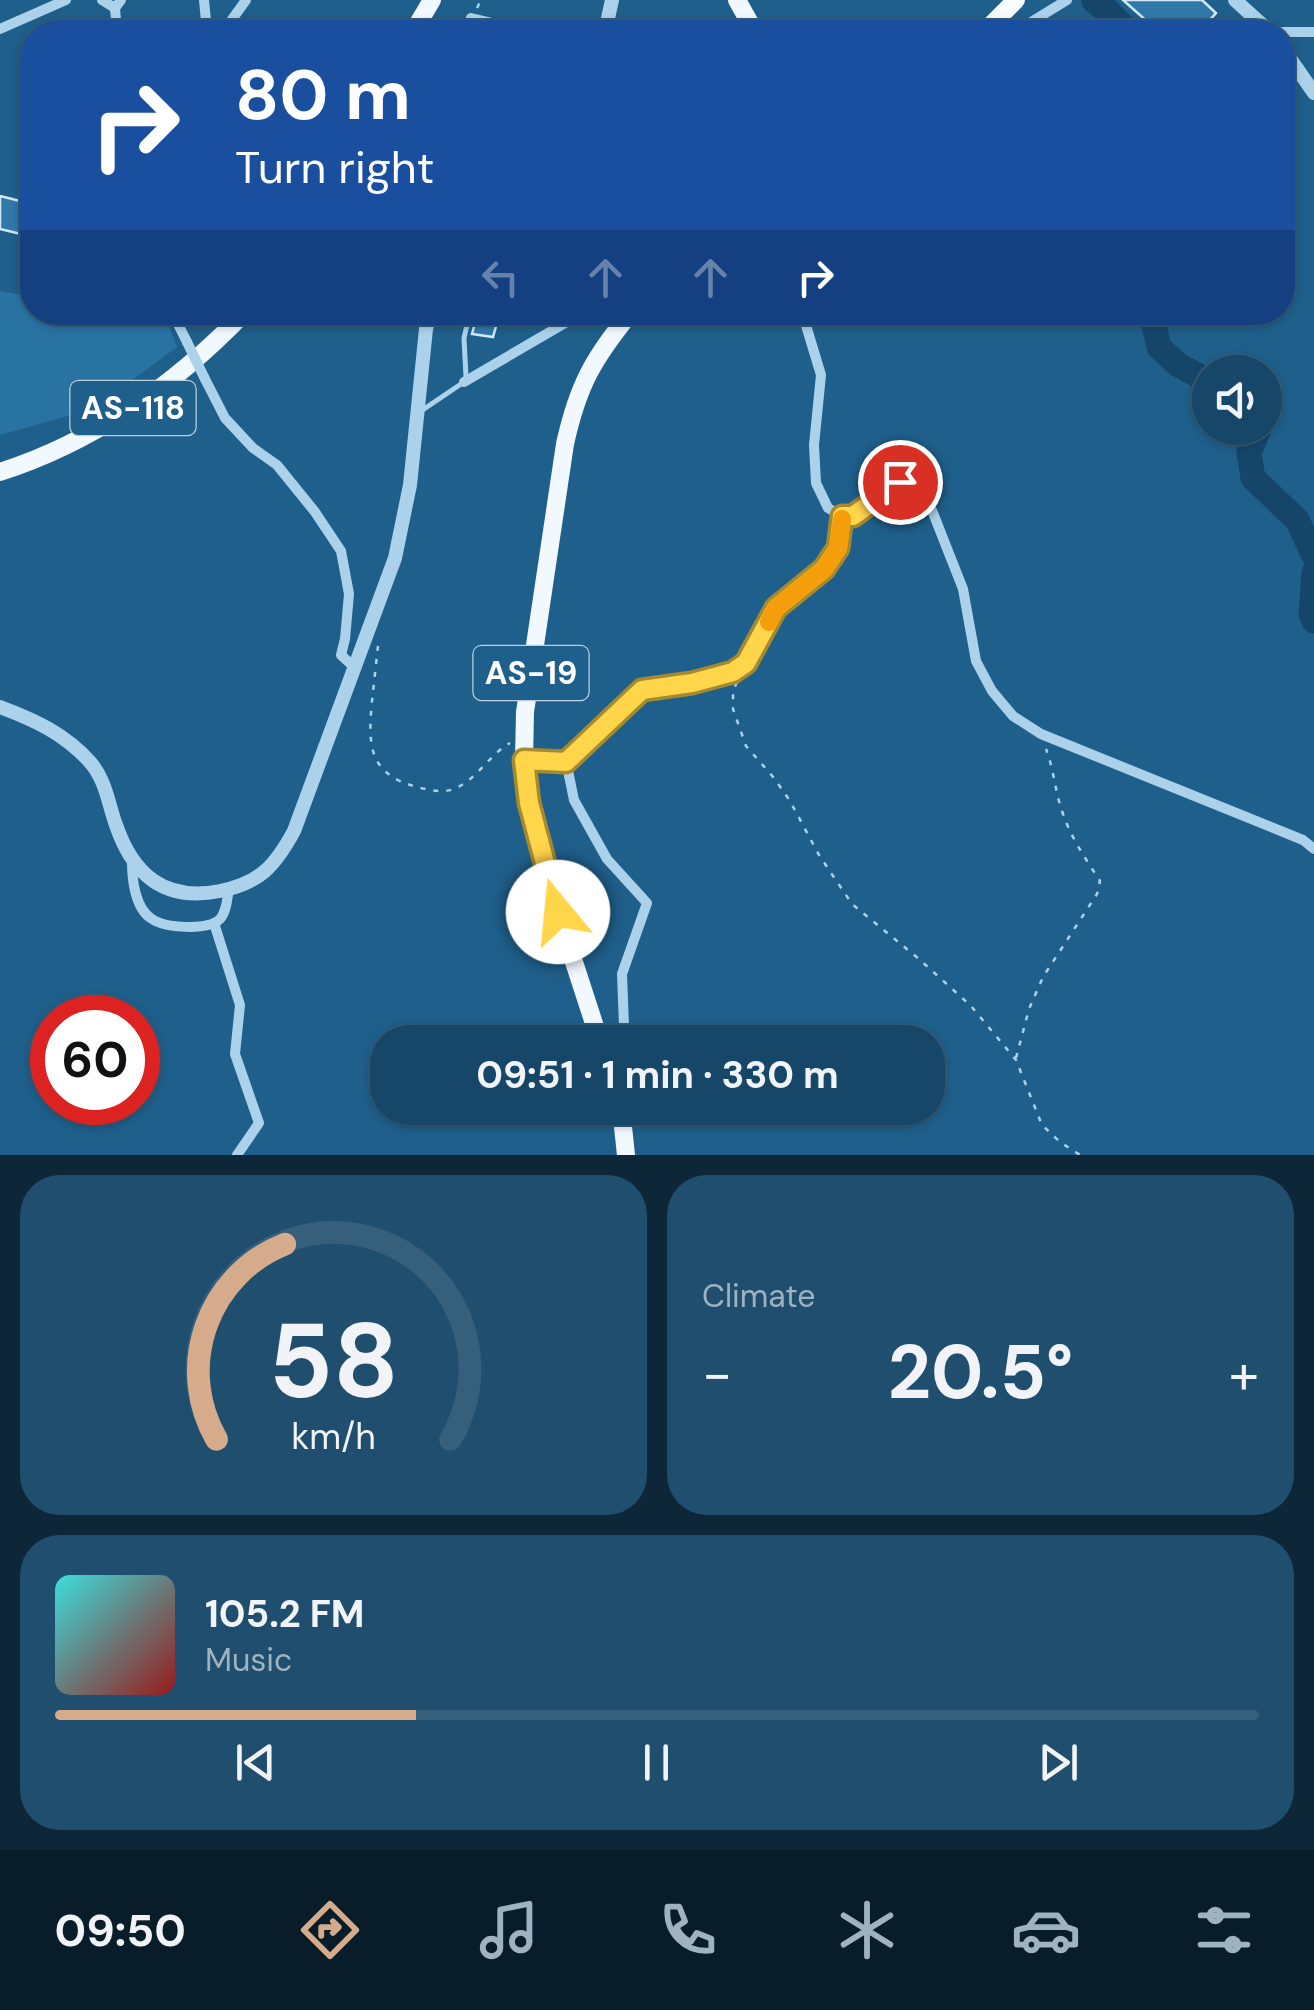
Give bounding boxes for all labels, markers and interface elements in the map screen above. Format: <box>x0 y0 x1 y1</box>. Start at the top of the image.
text: 80 m <box>235 50 411 141</box>
icon: right <box>70 60 200 190</box>
text: Turn right <box>235 138 434 197</box>
icon: left <box>473 250 528 305</box>
icon: ahead <box>578 250 633 305</box>
icon: ahead <box>683 250 738 305</box>
icon: right <box>788 250 843 305</box>
map controls <box>1192 355 1282 445</box>
button: sound <box>1192 355 1282 445</box>
road number: AS-118 <box>70 381 196 435</box>
pin <box>858 440 943 525</box>
icon: arrive <box>873 455 928 510</box>
road number: AS-19 <box>474 646 588 700</box>
position arrow <box>506 860 610 964</box>
speed limit sign: 60 <box>30 995 160 1125</box>
text: 09:51 · 1 min · 330 m <box>476 1050 839 1100</box>
text: Climate <box>702 1275 816 1317</box>
text: 58 <box>268 1294 399 1429</box>
text: 20.5° <box>888 1324 1073 1421</box>
text: − <box>702 1338 732 1410</box>
text: + <box>1229 1338 1259 1410</box>
text: km/h <box>291 1414 376 1460</box>
text: 105.2 FM <box>205 1589 364 1639</box>
text: Music <box>205 1639 292 1681</box>
icon: previous <box>228 1735 283 1790</box>
icon: pause <box>629 1735 684 1790</box>
icon: next <box>1031 1735 1086 1790</box>
icon: directions <box>295 1895 365 1965</box>
icon: music <box>474 1895 544 1965</box>
icon: phone <box>653 1895 723 1965</box>
icon: climate <box>832 1895 902 1965</box>
icon: car <box>1011 1895 1081 1965</box>
icon: filters <box>1189 1895 1259 1965</box>
text: 09:50 <box>54 1901 186 1960</box>

